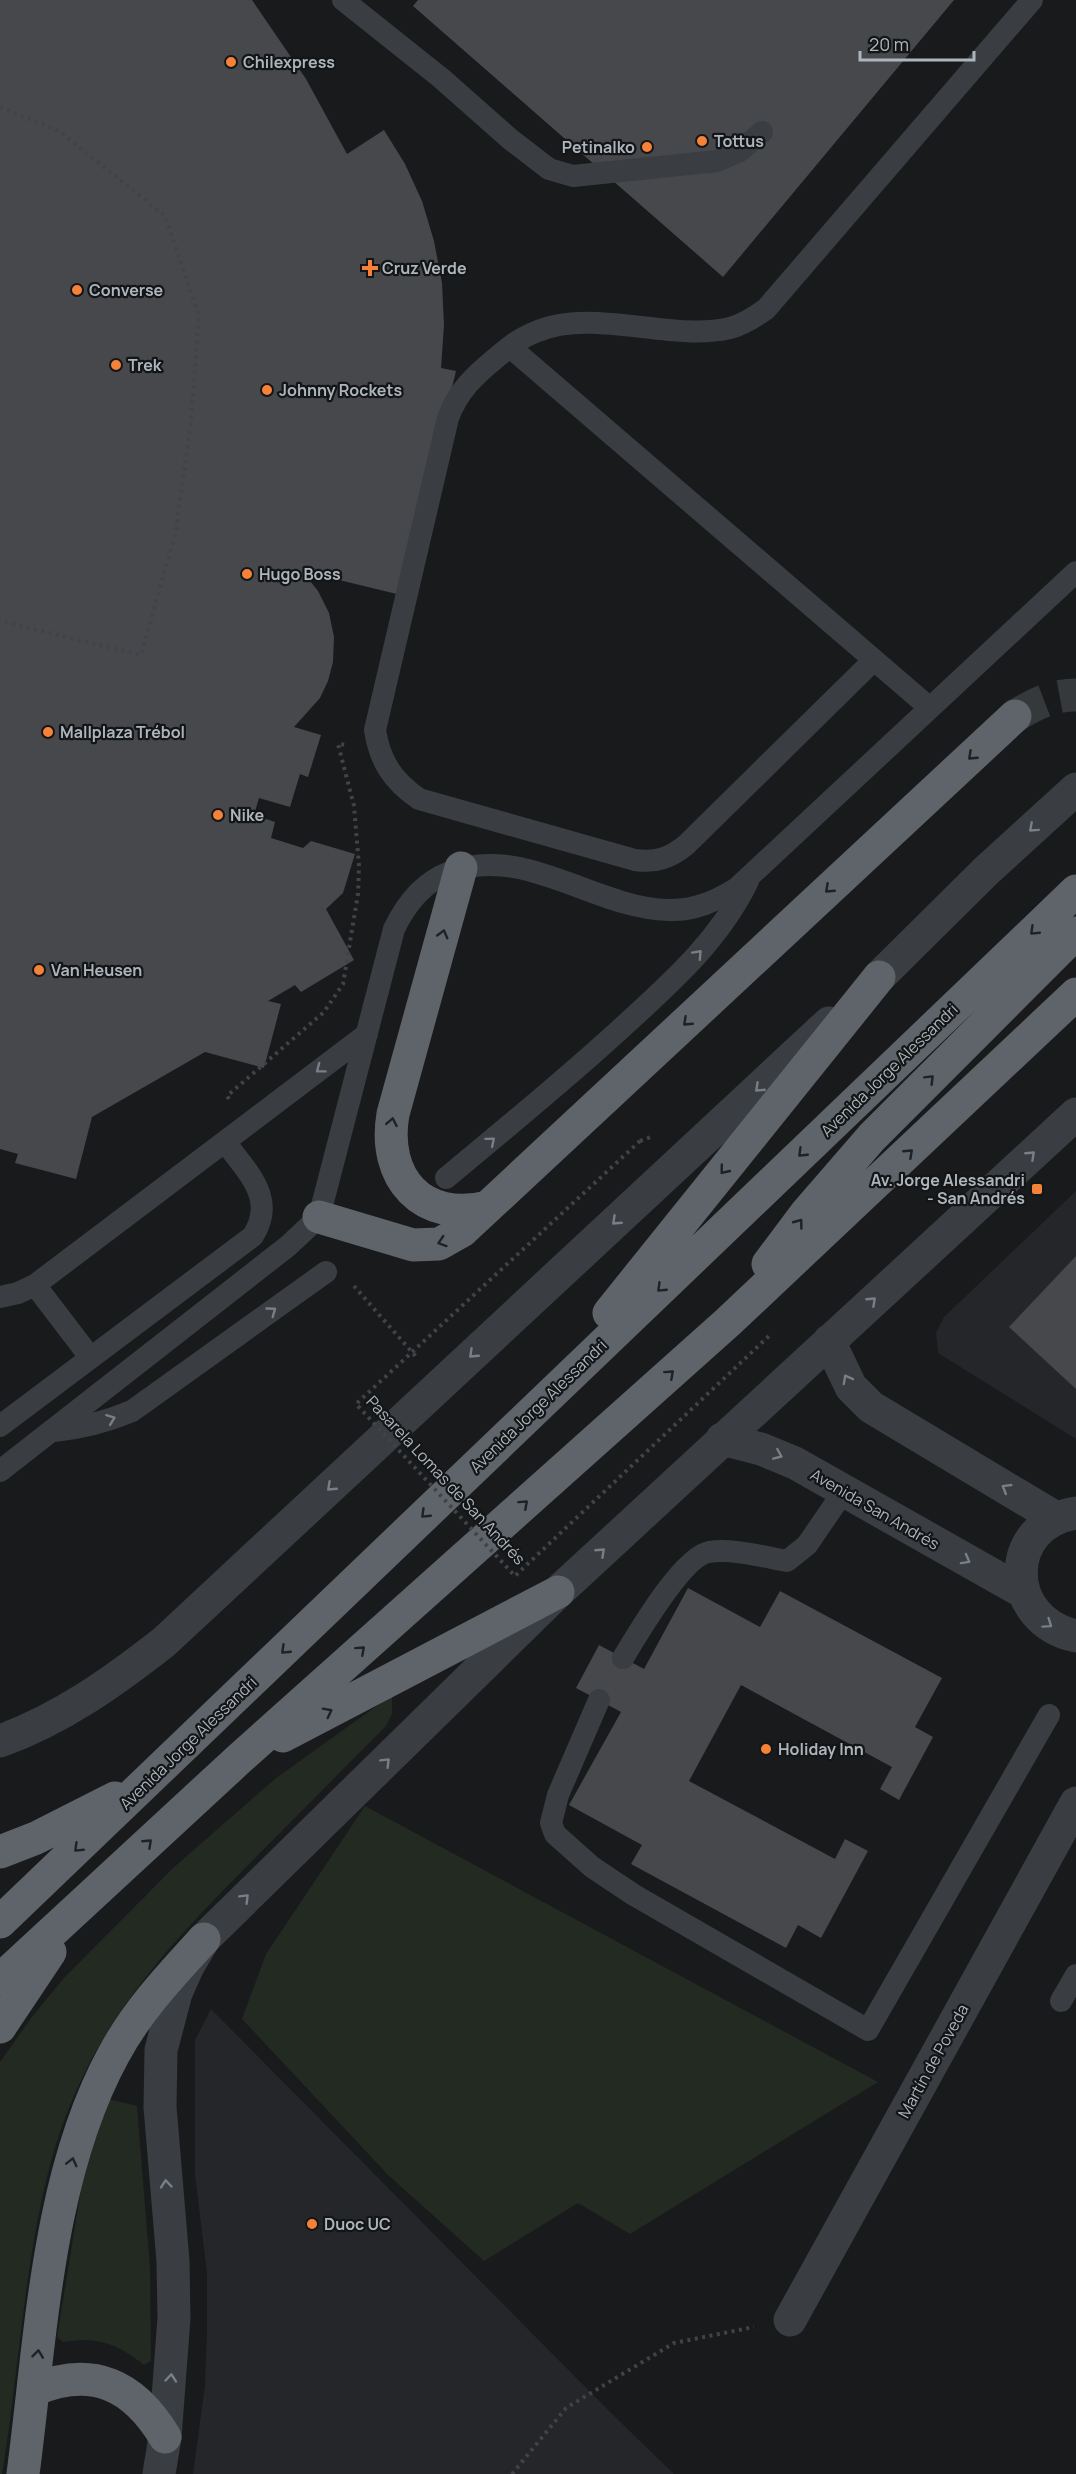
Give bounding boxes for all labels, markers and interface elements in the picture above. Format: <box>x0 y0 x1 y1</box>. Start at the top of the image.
scale bar <box>860 24 974 62</box>
text: 20 m <box>869 32 909 56</box>
place label: Chilexpress <box>243 51 335 73</box>
marker: Chilexpress <box>224 55 238 69</box>
place label: Tottus <box>714 130 764 152</box>
marker: Tottus <box>695 134 709 148</box>
place label: Petinalko <box>562 136 635 158</box>
marker: Petinalko <box>640 140 654 154</box>
place label: Cruz Verde <box>382 257 467 279</box>
marker: Cruz Verde <box>363 261 377 275</box>
place label: Converse <box>89 279 164 301</box>
marker: Converse <box>70 283 84 297</box>
place label: Trek <box>128 354 162 376</box>
marker: Trek <box>109 358 123 372</box>
place label: Johnny Rockets <box>279 379 402 401</box>
marker: Johnny Rockets <box>260 383 274 397</box>
place label: Hugo Boss <box>259 563 341 585</box>
marker: Hugo Boss <box>240 567 254 581</box>
place label: Mallplaza Trébol <box>60 721 185 743</box>
marker: Mallplaza Trébol <box>41 725 55 739</box>
one-way arrow <box>968 749 979 760</box>
place label: Nike <box>230 804 264 826</box>
marker: Nike <box>211 808 225 822</box>
one-way arrow <box>1029 821 1039 832</box>
one-way arrow <box>826 881 837 892</box>
one-way arrow <box>1030 924 1040 935</box>
one-way arrow <box>436 929 448 940</box>
one-way arrow <box>691 950 702 961</box>
place label: Van Heusen <box>51 959 142 981</box>
marker: Van Heusen <box>32 963 46 977</box>
street label: Avenida Jorge Alessandri <box>816 999 962 1141</box>
one-way arrow <box>683 1014 694 1025</box>
one-way arrow <box>316 1062 327 1073</box>
one-way arrow <box>923 1075 933 1086</box>
one-way arrow <box>755 1081 766 1092</box>
one-way arrow <box>385 1118 398 1128</box>
one-way arrow <box>484 1137 495 1148</box>
one-way arrow <box>798 1146 808 1157</box>
one-way arrow <box>902 1149 913 1160</box>
one-way arrow <box>1024 1151 1035 1162</box>
one-way arrow <box>720 1163 731 1174</box>
place label: Av. Jorge Alessandri - San Andrés <box>871 1169 1025 1209</box>
marker: Av. Jorge Alessandri - San Andrés <box>1030 1182 1044 1196</box>
one-way arrow <box>613 1214 623 1225</box>
one-way arrow <box>791 1219 802 1230</box>
one-way arrow <box>437 1234 448 1247</box>
one-way arrow <box>657 1281 668 1292</box>
one-way arrow <box>865 1297 876 1308</box>
one-way arrow <box>266 1307 277 1318</box>
street label: Avenida Jorge Alessandri <box>465 1335 611 1477</box>
one-way arrow <box>470 1347 480 1358</box>
one-way arrow <box>663 1370 674 1381</box>
one-way arrow <box>843 1375 854 1386</box>
street label: Pasarela Lomas de San Andrés <box>362 1391 530 1569</box>
one-way arrow <box>105 1414 116 1427</box>
one-way arrow <box>771 1448 782 1460</box>
street label: Avenida San Andrés <box>807 1463 943 1555</box>
one-way arrow <box>327 1480 337 1491</box>
one-way arrow <box>1002 1484 1012 1496</box>
one-way arrow <box>518 1500 528 1511</box>
one-way arrow <box>421 1507 432 1518</box>
one-way arrow <box>593 1549 604 1560</box>
one-way arrow <box>960 1553 971 1564</box>
one-way arrow <box>1041 1617 1052 1628</box>
one-way arrow <box>281 1642 292 1653</box>
one-way arrow <box>354 1646 364 1657</box>
street label: Avenida Jorge Alessandri <box>115 1672 261 1814</box>
one-way arrow <box>321 1708 332 1719</box>
place label: Holiday Inn <box>778 1738 864 1760</box>
marker: Holiday Inn <box>759 1742 773 1756</box>
one-way arrow <box>379 1758 389 1769</box>
one-way arrow <box>141 1839 151 1850</box>
one-way arrow <box>75 1841 86 1852</box>
one-way arrow <box>238 1895 249 1906</box>
street label: Martín de Poveda <box>893 2000 973 2122</box>
one-way arrow <box>65 2157 78 2167</box>
one-way arrow <box>160 2179 173 2188</box>
place label: Duoc UC <box>324 2213 391 2235</box>
marker: Duoc UC <box>305 2217 319 2231</box>
one-way arrow <box>32 2349 44 2358</box>
one-way arrow <box>164 2374 177 2383</box>

